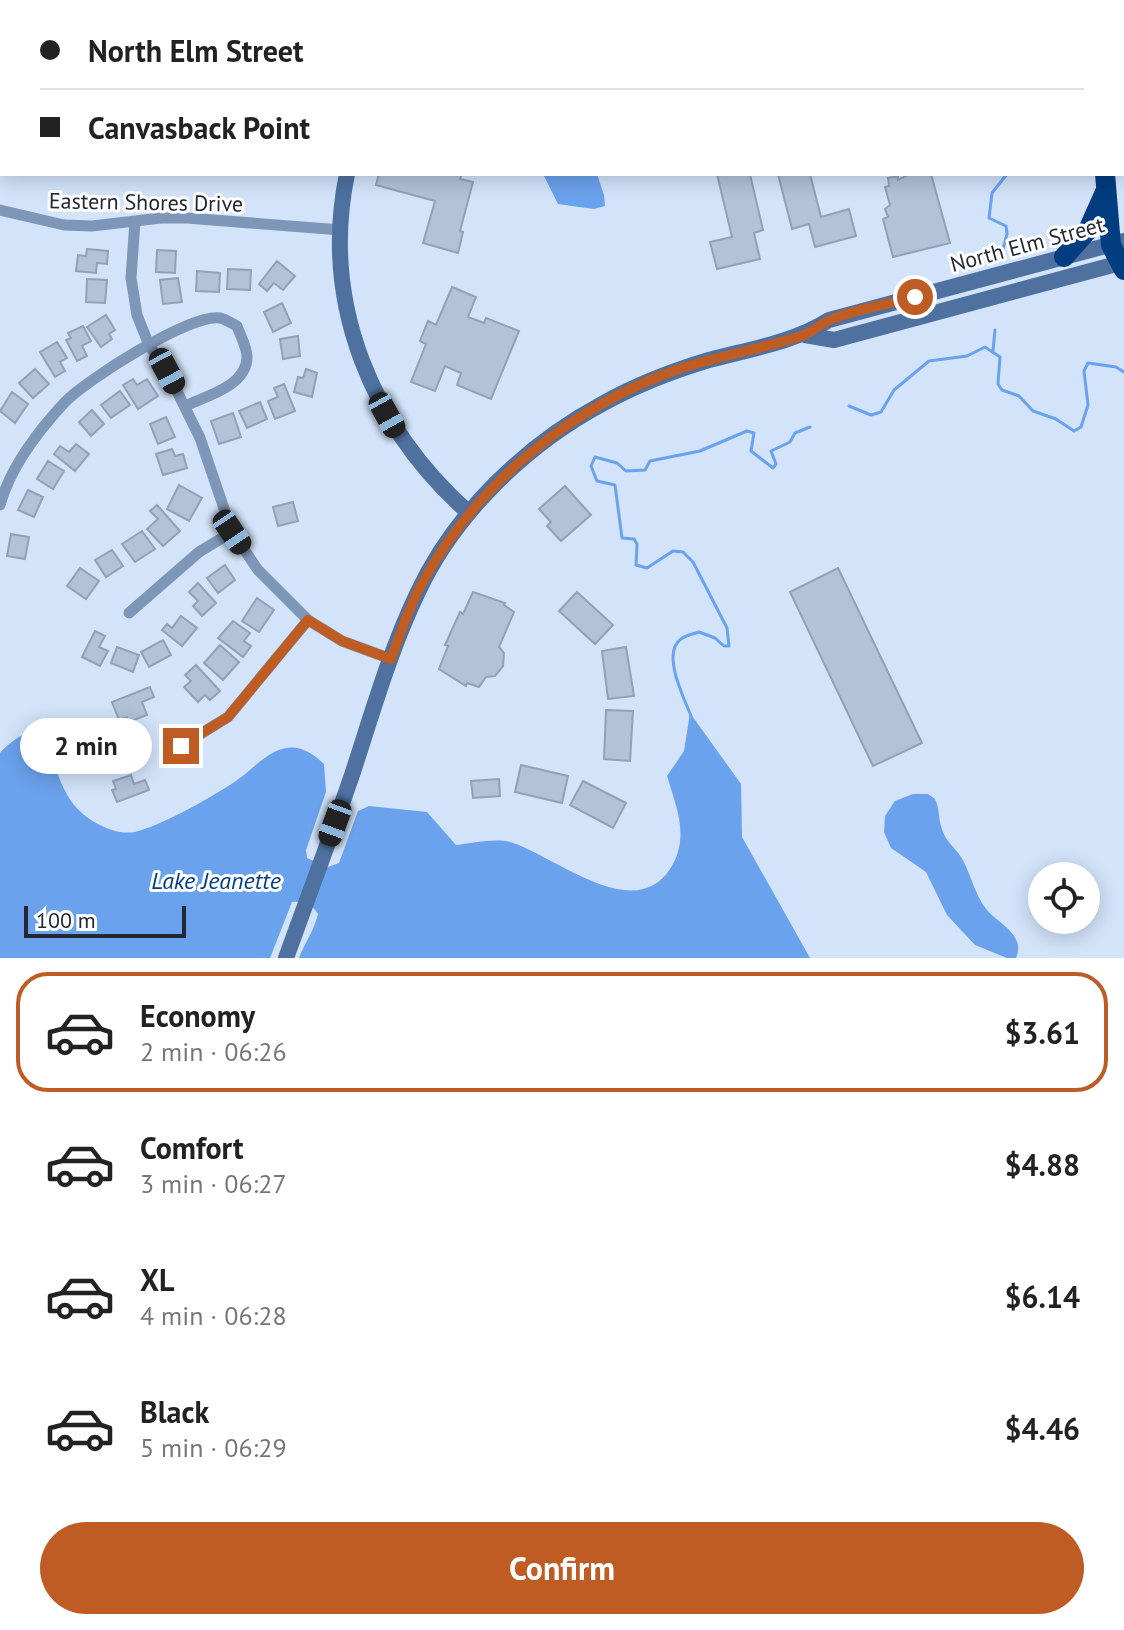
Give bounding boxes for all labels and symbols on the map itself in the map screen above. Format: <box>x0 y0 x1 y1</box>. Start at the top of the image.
street label: Eastern Shores Drive <box>49 186 243 218</box>
street label: North Elm Street <box>947 210 1108 278</box>
route start <box>897 279 933 315</box>
car <box>145 344 189 398</box>
car <box>365 388 409 442</box>
car <box>209 505 255 559</box>
callout: 2 min <box>21 718 153 774</box>
route end <box>163 728 199 764</box>
car <box>316 796 354 850</box>
water label: Lake Jeanette <box>151 865 281 896</box>
scale bar <box>24 902 186 938</box>

